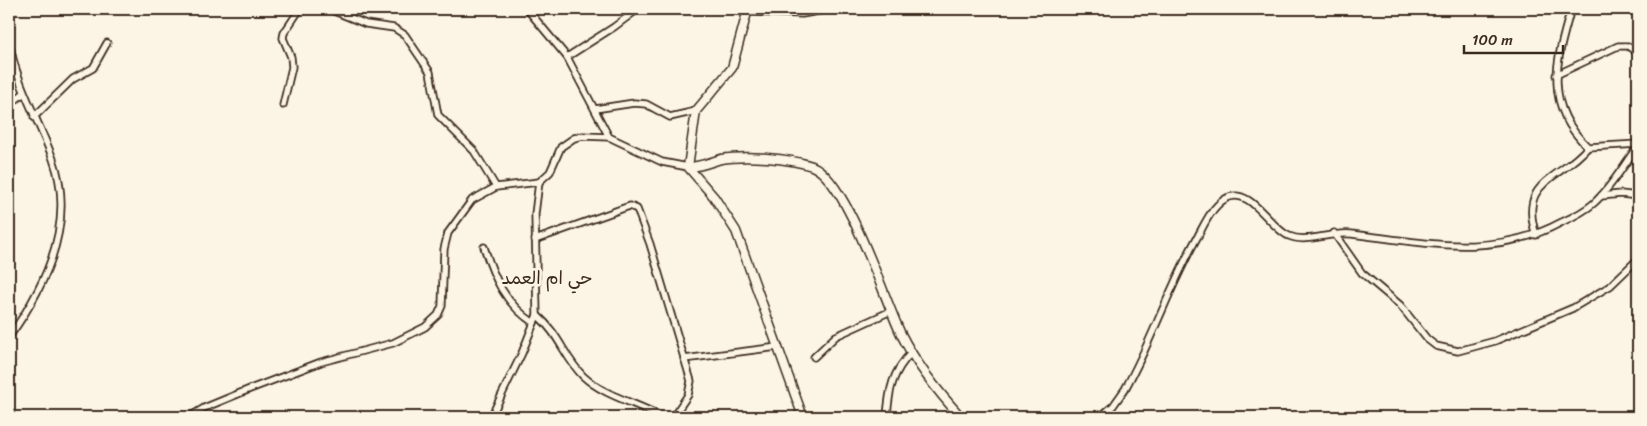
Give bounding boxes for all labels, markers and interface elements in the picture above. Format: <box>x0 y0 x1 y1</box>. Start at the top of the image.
scale bar <box>1464 22 1563 54</box>
text: 100 m <box>1472 27 1513 53</box>
district label: حي ام العمد <box>502 262 593 294</box>

